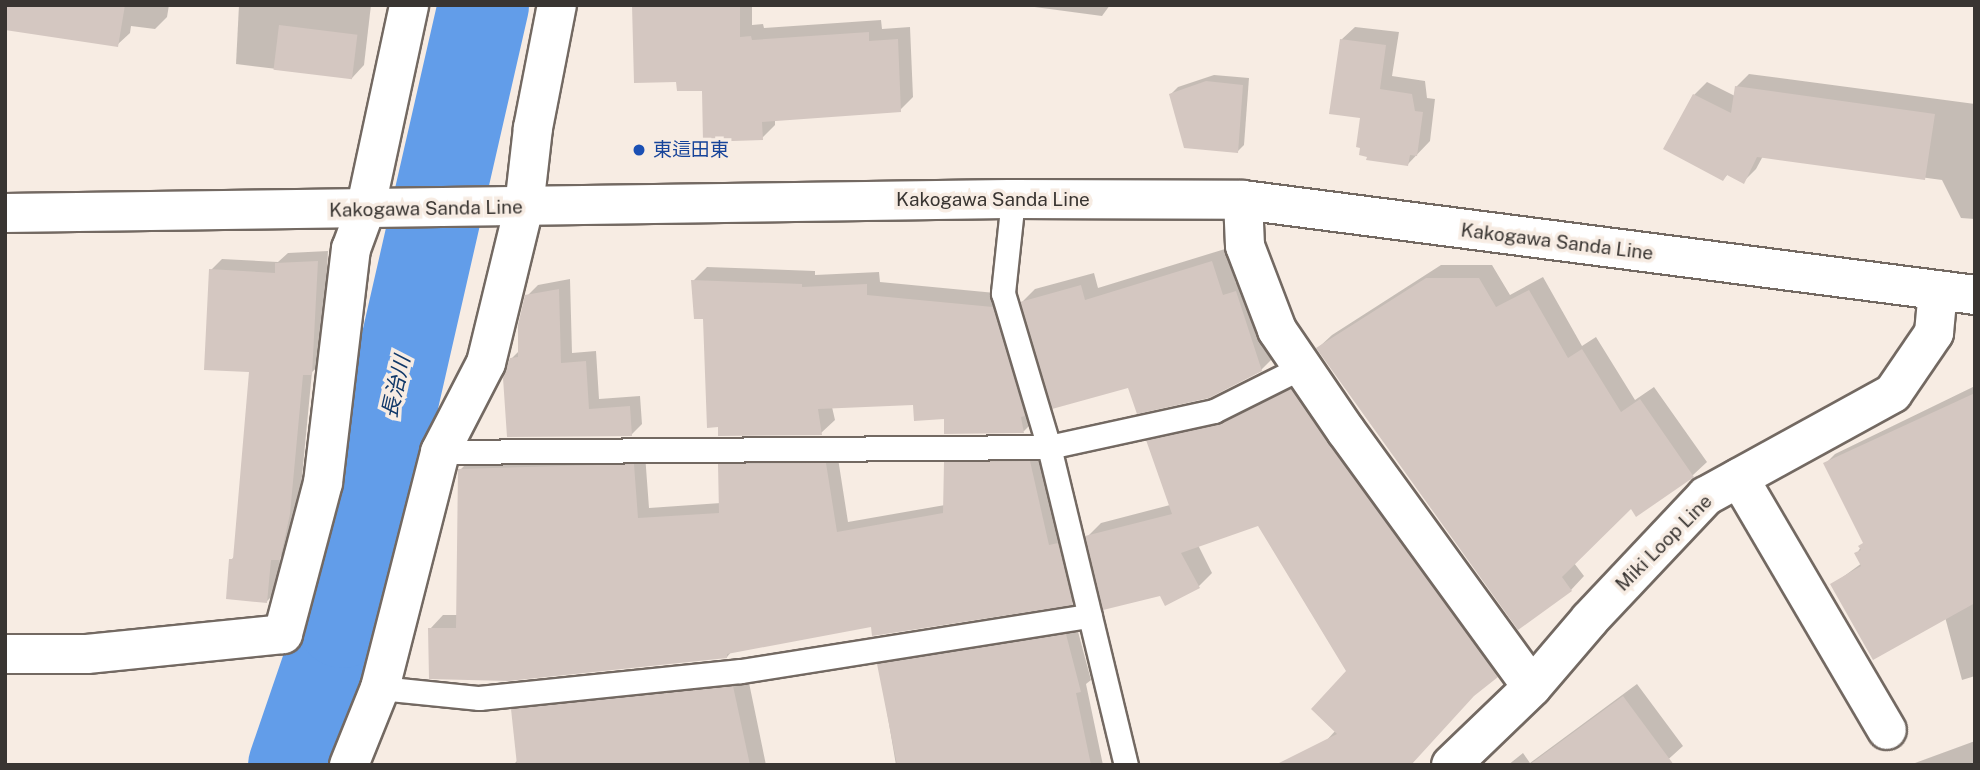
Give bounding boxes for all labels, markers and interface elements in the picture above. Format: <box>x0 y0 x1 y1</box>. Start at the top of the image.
place label: 東這田東 <box>653 139 729 161</box>
marker: 東這田東 <box>631 142 647 158</box>
street label: Kakogawa Sanda Line <box>896 189 1090 211</box>
street label: Kakogawa Sanda Line <box>329 196 523 222</box>
street label: Kakogawa Sanda Line <box>1459 219 1655 265</box>
water label: 長治川 <box>377 353 415 421</box>
street label: Miki Loop Line <box>1611 490 1717 596</box>

